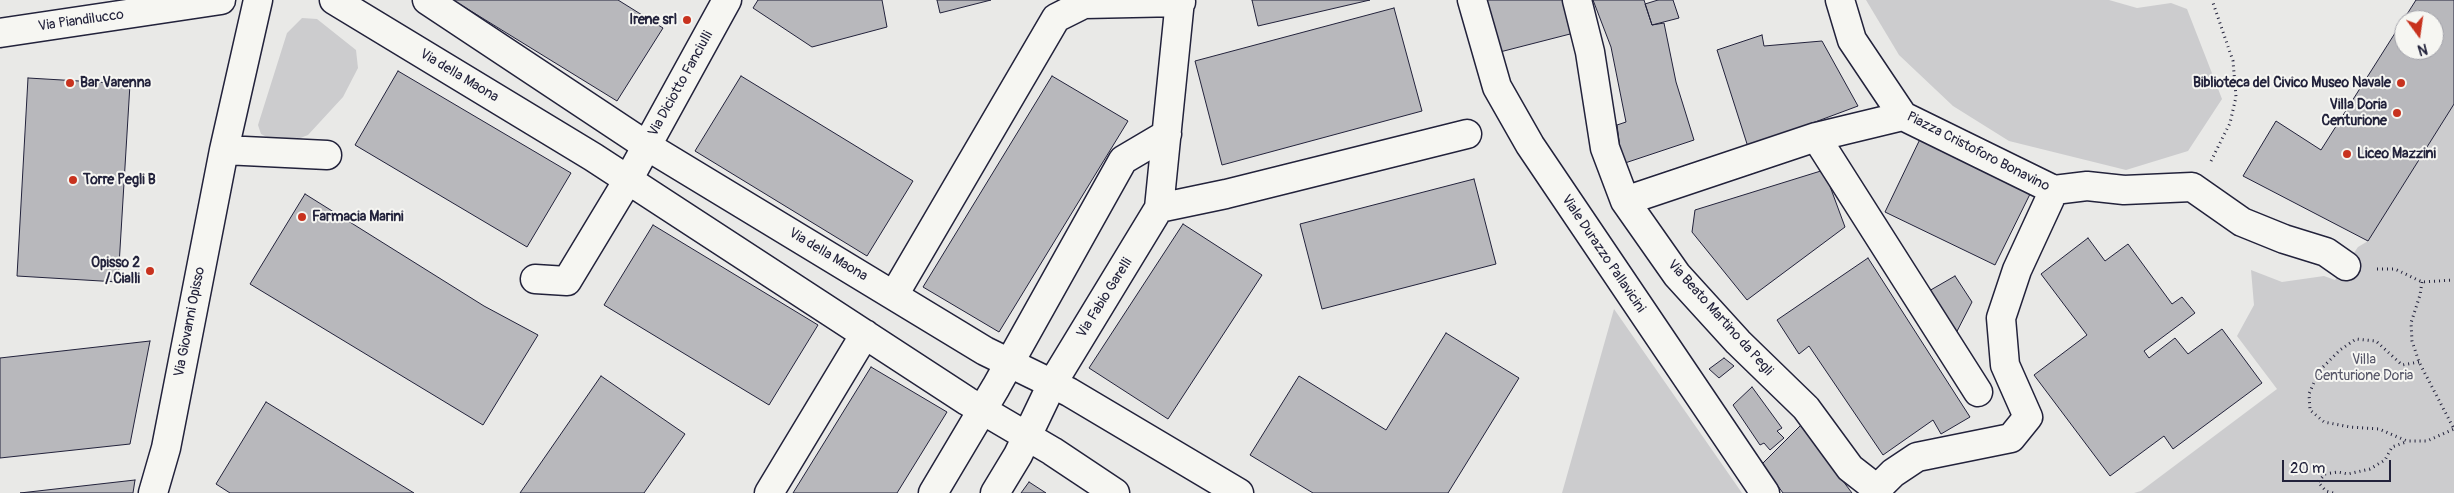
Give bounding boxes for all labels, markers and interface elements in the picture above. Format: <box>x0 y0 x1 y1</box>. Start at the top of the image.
street label: Via Piandilucco <box>37 7 125 35</box>
north arrow <box>2394 10 2444 60</box>
place label: Irene srl <box>629 12 677 28</box>
marker: Irene srl <box>681 14 693 26</box>
street label: Via Diciotto Fanciulli <box>645 28 717 140</box>
text: N <box>2416 40 2429 58</box>
street label: Via della Maona <box>417 46 501 106</box>
place label: Bar Varenna <box>80 75 151 91</box>
place label: Biblioteca del Civico Museo Navale <box>2193 75 2391 91</box>
marker: Bar Varenna <box>64 77 76 89</box>
marker: Biblioteca del Civico Museo Navale <box>2395 77 2407 89</box>
place label: Villa Doria Centurione <box>2322 97 2387 130</box>
marker: Villa Doria Centurione <box>2391 107 2403 119</box>
street label: Piazza Cristoforo Bonavino <box>1904 109 2052 195</box>
place label: Liceo Mazzini <box>2357 146 2436 162</box>
marker: Liceo Mazzini <box>2341 148 2353 160</box>
place label: Torre Pegli B <box>83 172 156 188</box>
marker: Torre Pegli B <box>67 174 79 186</box>
street label: Viale Durazzo Pallavicini <box>1557 192 1649 316</box>
place label: Farmacia Marini <box>312 209 404 225</box>
marker: Farmacia Marini <box>296 211 308 223</box>
street label: Via della Maona <box>786 225 870 285</box>
place label: Opisso 2 / Cialli <box>91 255 140 288</box>
street label: Via Fabio Garelli <box>1074 255 1136 341</box>
street label: Via Beato Martino da Pegli <box>1664 257 1776 379</box>
marker: Opisso 2 / Cialli <box>144 265 156 277</box>
street label: Via Giovanni Opisso <box>171 266 209 378</box>
park label: Villa Centurione Doria <box>2315 352 2413 384</box>
scale bar <box>2284 450 2393 482</box>
text: 20 m <box>2290 459 2325 478</box>

